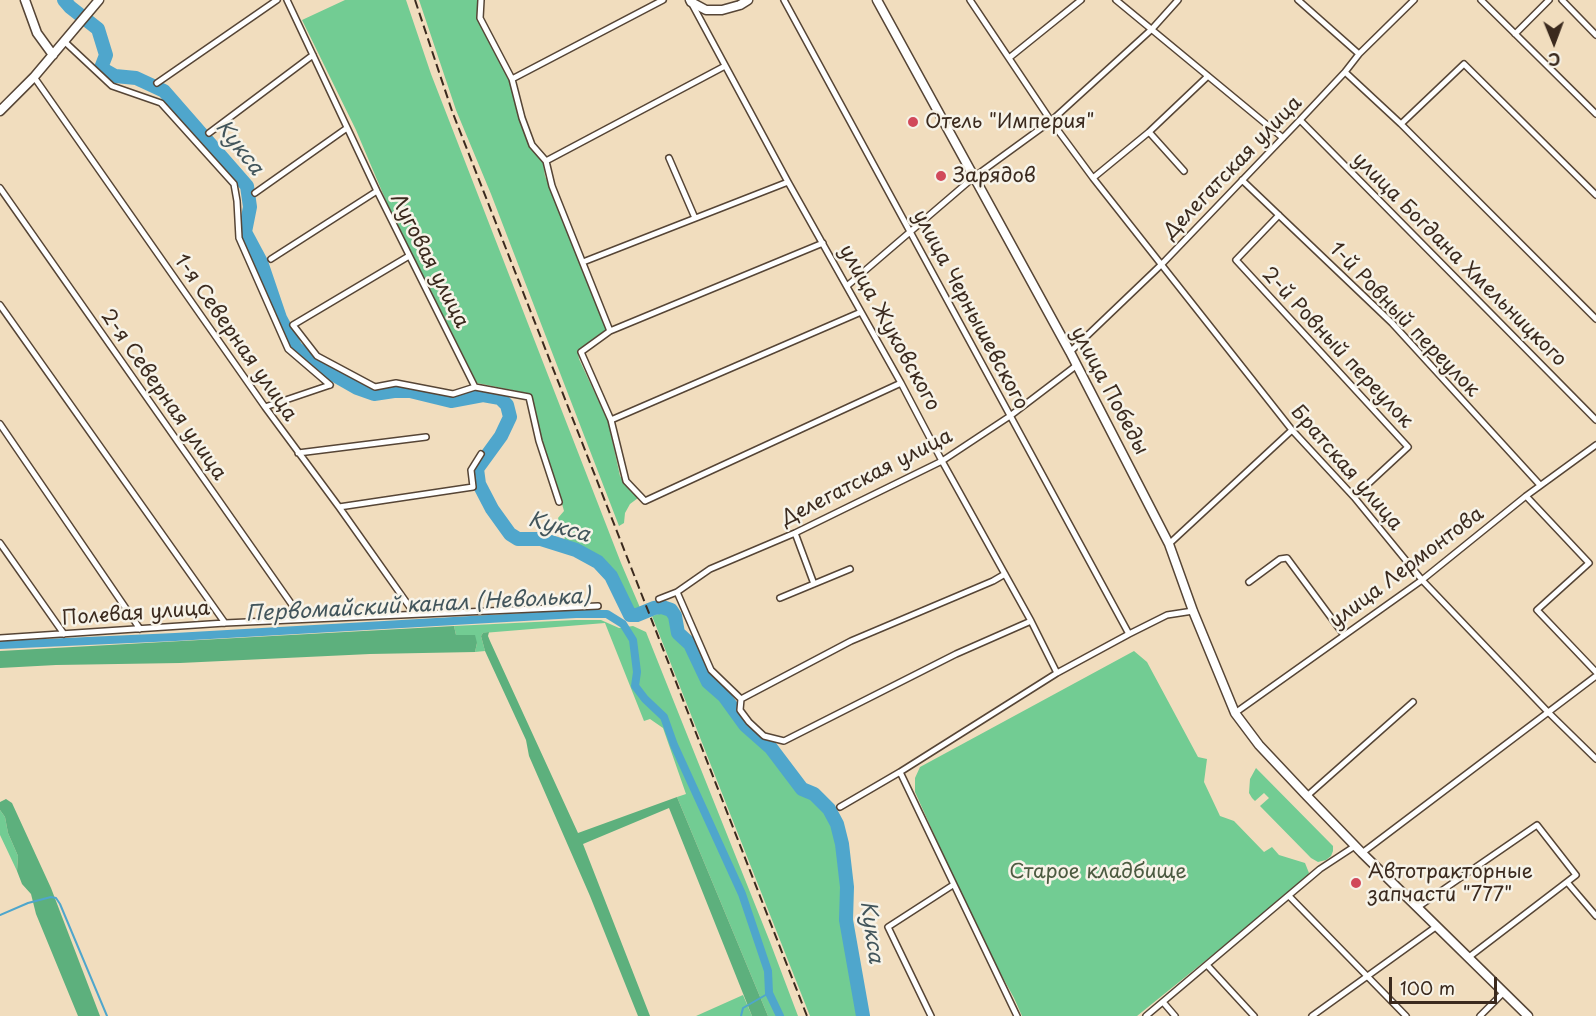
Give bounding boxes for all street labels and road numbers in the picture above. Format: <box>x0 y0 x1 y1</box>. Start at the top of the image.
street label: Делегатская улица <box>1159 92 1307 244</box>
street label: улица Богдана Хмельницкого <box>1347 148 1571 372</box>
street label: Луговая улица <box>385 190 473 332</box>
street label: улица Чернышевского <box>907 206 1033 414</box>
street label: 1-й Ровный переулок <box>1324 238 1484 402</box>
street label: улица Жуковского <box>833 241 945 415</box>
street label: 1-я Северная улица <box>168 250 302 426</box>
street label: 2-й Ровный переулок <box>1256 263 1418 433</box>
street label: 2-я Северная улица <box>95 305 231 485</box>
street label: улица Победы <box>1065 323 1153 459</box>
street label: Братская улица <box>1285 400 1407 536</box>
street label: Делегатская улица <box>777 424 957 532</box>
street label: улица Лермонтова <box>1325 502 1489 634</box>
street label: Полевая улица <box>61 597 211 631</box>

